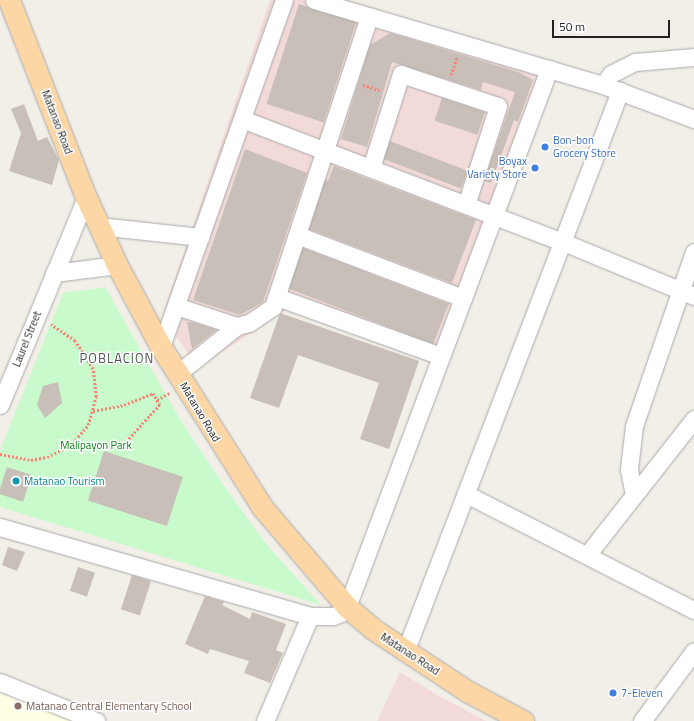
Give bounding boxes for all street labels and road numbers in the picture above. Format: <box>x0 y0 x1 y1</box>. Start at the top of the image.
street label: Matanao Road <box>39 88 75 156</box>
street label: Laurel Street <box>10 309 44 369</box>
street label: Matanao Road <box>177 380 223 444</box>
street label: Matanao Road <box>378 630 442 678</box>

